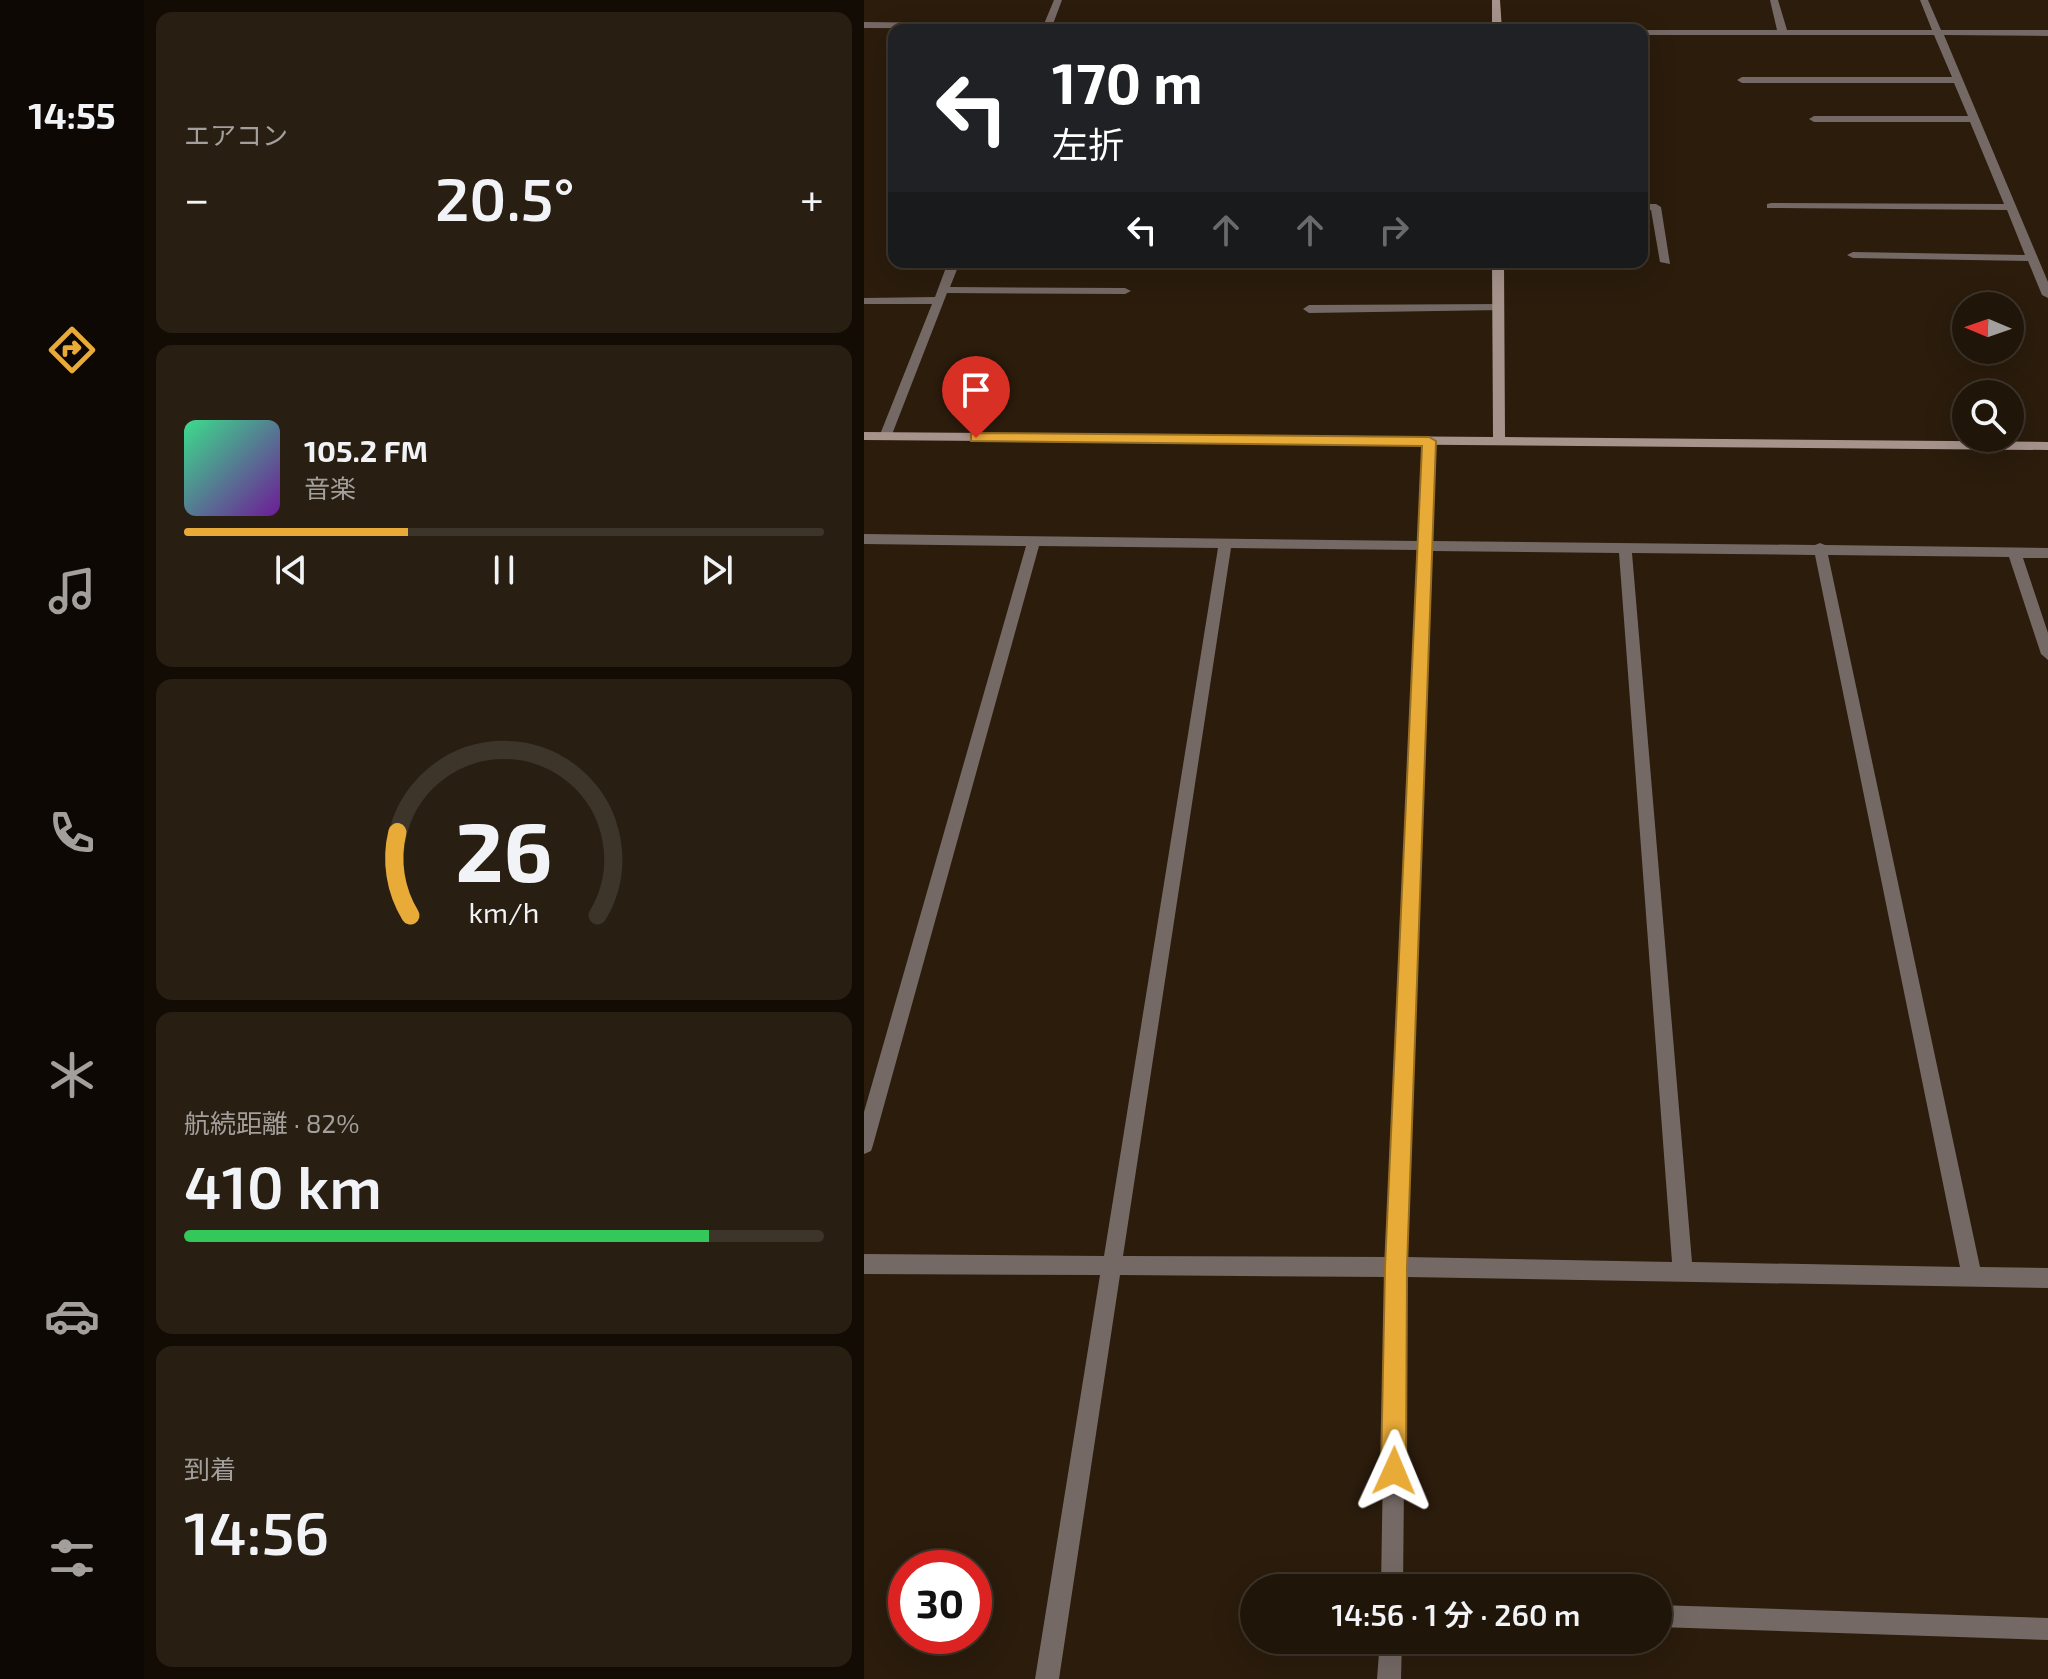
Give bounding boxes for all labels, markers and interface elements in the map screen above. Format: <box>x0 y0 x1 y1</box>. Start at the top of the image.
text: 170 m <box>1052 48 1203 115</box>
icon: left <box>920 56 1024 160</box>
text: 14:55 <box>28 93 116 136</box>
text: エアコン <box>184 119 288 150</box>
text: 左折 <box>1052 122 1124 165</box>
text: 20.5° <box>435 161 575 233</box>
text: − <box>184 171 210 224</box>
text: + <box>800 171 824 224</box>
icon: left <box>1120 208 1164 252</box>
icon: ahead <box>1204 208 1248 252</box>
icon: ahead <box>1288 208 1332 252</box>
icon: right <box>1372 208 1416 252</box>
north arrow <box>1952 292 2024 364</box>
map controls <box>1952 292 2024 452</box>
icon: directions <box>44 322 100 378</box>
pin <box>942 356 1010 438</box>
icon: arrive <box>954 368 998 412</box>
button: search <box>1952 380 2024 452</box>
text: 105.2 FM <box>304 432 428 468</box>
text: 音楽 <box>304 472 356 503</box>
icon: previous <box>269 548 313 592</box>
icon: pause <box>482 548 526 592</box>
icon: next <box>695 548 739 592</box>
icon: music <box>44 563 100 619</box>
text: 26 <box>455 798 553 898</box>
icon: phone <box>44 805 100 861</box>
text: km/h <box>469 894 539 929</box>
icon: climate <box>44 1047 100 1103</box>
text: 航続距離 · 82% <box>184 1107 359 1138</box>
text: 410 km <box>184 1149 382 1221</box>
icon: car <box>44 1288 100 1344</box>
position arrow <box>1352 1429 1436 1513</box>
text: 到着 <box>184 1453 236 1484</box>
text: 14:56 <box>184 1495 329 1567</box>
icon: filters <box>44 1530 100 1586</box>
speed limit sign: 30 <box>888 1550 992 1654</box>
text: 14:56 · 1 分 · 260 m <box>1332 1596 1580 1632</box>

